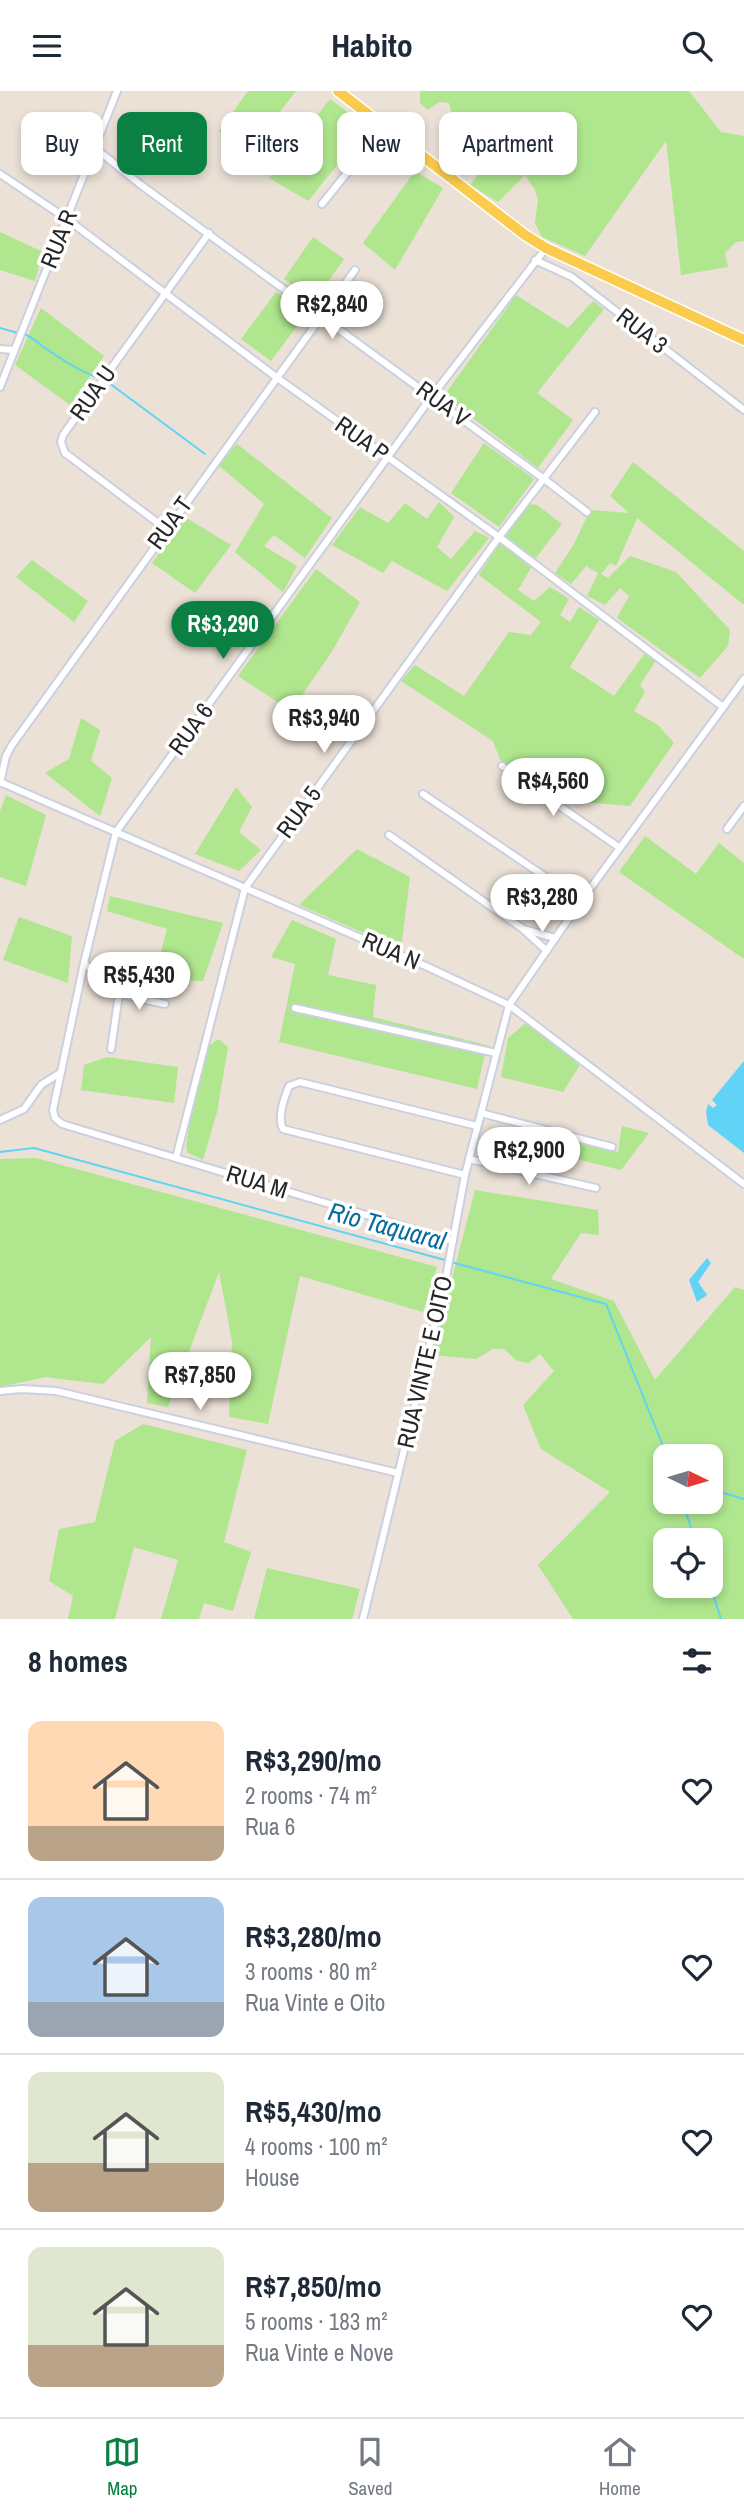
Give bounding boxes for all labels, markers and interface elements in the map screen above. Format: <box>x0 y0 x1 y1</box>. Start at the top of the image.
text: Habito <box>331 24 413 67</box>
icon: menu <box>28 27 66 65</box>
icon: search <box>678 27 716 65</box>
chip: Buy <box>21 112 103 175</box>
chip: Rent <box>117 112 207 175</box>
chip: Filters <box>221 112 323 175</box>
chip: New <box>337 112 425 175</box>
chip: Apartment <box>439 112 577 175</box>
street label: RUA R <box>32 205 84 273</box>
pin: R$2,840 <box>267 281 397 341</box>
text: R$2,840 <box>296 288 368 319</box>
street label: RUA 3 <box>610 300 675 360</box>
street label: RUA U <box>62 359 123 426</box>
street label: RUA V <box>410 373 477 433</box>
street label: RUA P <box>329 408 396 468</box>
street label: RUA T <box>139 490 199 555</box>
pin: R$3,290 <box>158 601 288 661</box>
text: R$3,290 <box>187 608 259 639</box>
pin: R$3,940 <box>259 695 389 755</box>
street label: RUA 6 <box>161 696 220 761</box>
text: R$3,940 <box>288 702 360 733</box>
pin: R$4,560 <box>488 759 618 818</box>
text: R$4,560 <box>517 765 589 796</box>
street label: RUA 5 <box>269 779 328 844</box>
pin: R$3,280 <box>477 875 607 934</box>
text: R$3,280 <box>506 881 578 912</box>
street label: RUA N <box>357 924 425 977</box>
pin: R$5,430 <box>74 953 204 1012</box>
text: R$5,430 <box>103 959 175 990</box>
pin: R$2,900 <box>464 1127 594 1187</box>
text: R$2,900 <box>493 1134 565 1165</box>
street label: RUA M <box>223 1157 292 1205</box>
water label: Rio Taquaral <box>325 1193 451 1258</box>
street label: RUA VINTE E OITO <box>389 1273 459 1451</box>
pin: R$7,850 <box>135 1353 265 1412</box>
text: R$7,850 <box>164 1359 236 1390</box>
north arrow <box>653 1444 723 1514</box>
map controls <box>653 1444 723 1598</box>
button: locate <box>653 1528 723 1598</box>
text: 8 homes <box>28 1641 128 1681</box>
icon: filters <box>678 1642 716 1680</box>
text: R$3,290/mo <box>245 1740 382 1780</box>
icon: home <box>84 1749 168 1833</box>
icon: heart <box>678 1772 716 1810</box>
text: 2 rooms · 74 m² <box>245 1780 377 1811</box>
text: Rua 6 <box>245 1811 295 1842</box>
text: R$3,280/mo <box>245 1916 382 1956</box>
icon: home <box>84 1925 168 2009</box>
icon: heart <box>678 1948 716 1986</box>
text: 3 rooms · 80 m² <box>245 1956 377 1987</box>
text: Rua Vinte e Oito <box>245 1987 385 2018</box>
text: R$5,430/mo <box>245 2091 382 2131</box>
icon: home <box>84 2100 168 2184</box>
icon: heart <box>678 2123 716 2161</box>
text: 4 rooms · 100 m² <box>245 2131 388 2162</box>
text: House <box>245 2162 300 2193</box>
text: R$7,850/mo <box>245 2266 382 2306</box>
icon: home <box>84 2275 168 2359</box>
icon: heart <box>678 2298 716 2336</box>
text: 5 rooms · 183 m² <box>245 2306 388 2337</box>
text: Rua Vinte e Nove <box>245 2337 394 2368</box>
tab: Map <box>103 2433 141 2501</box>
tab: Saved <box>348 2433 392 2501</box>
tab: Home <box>599 2433 641 2501</box>

